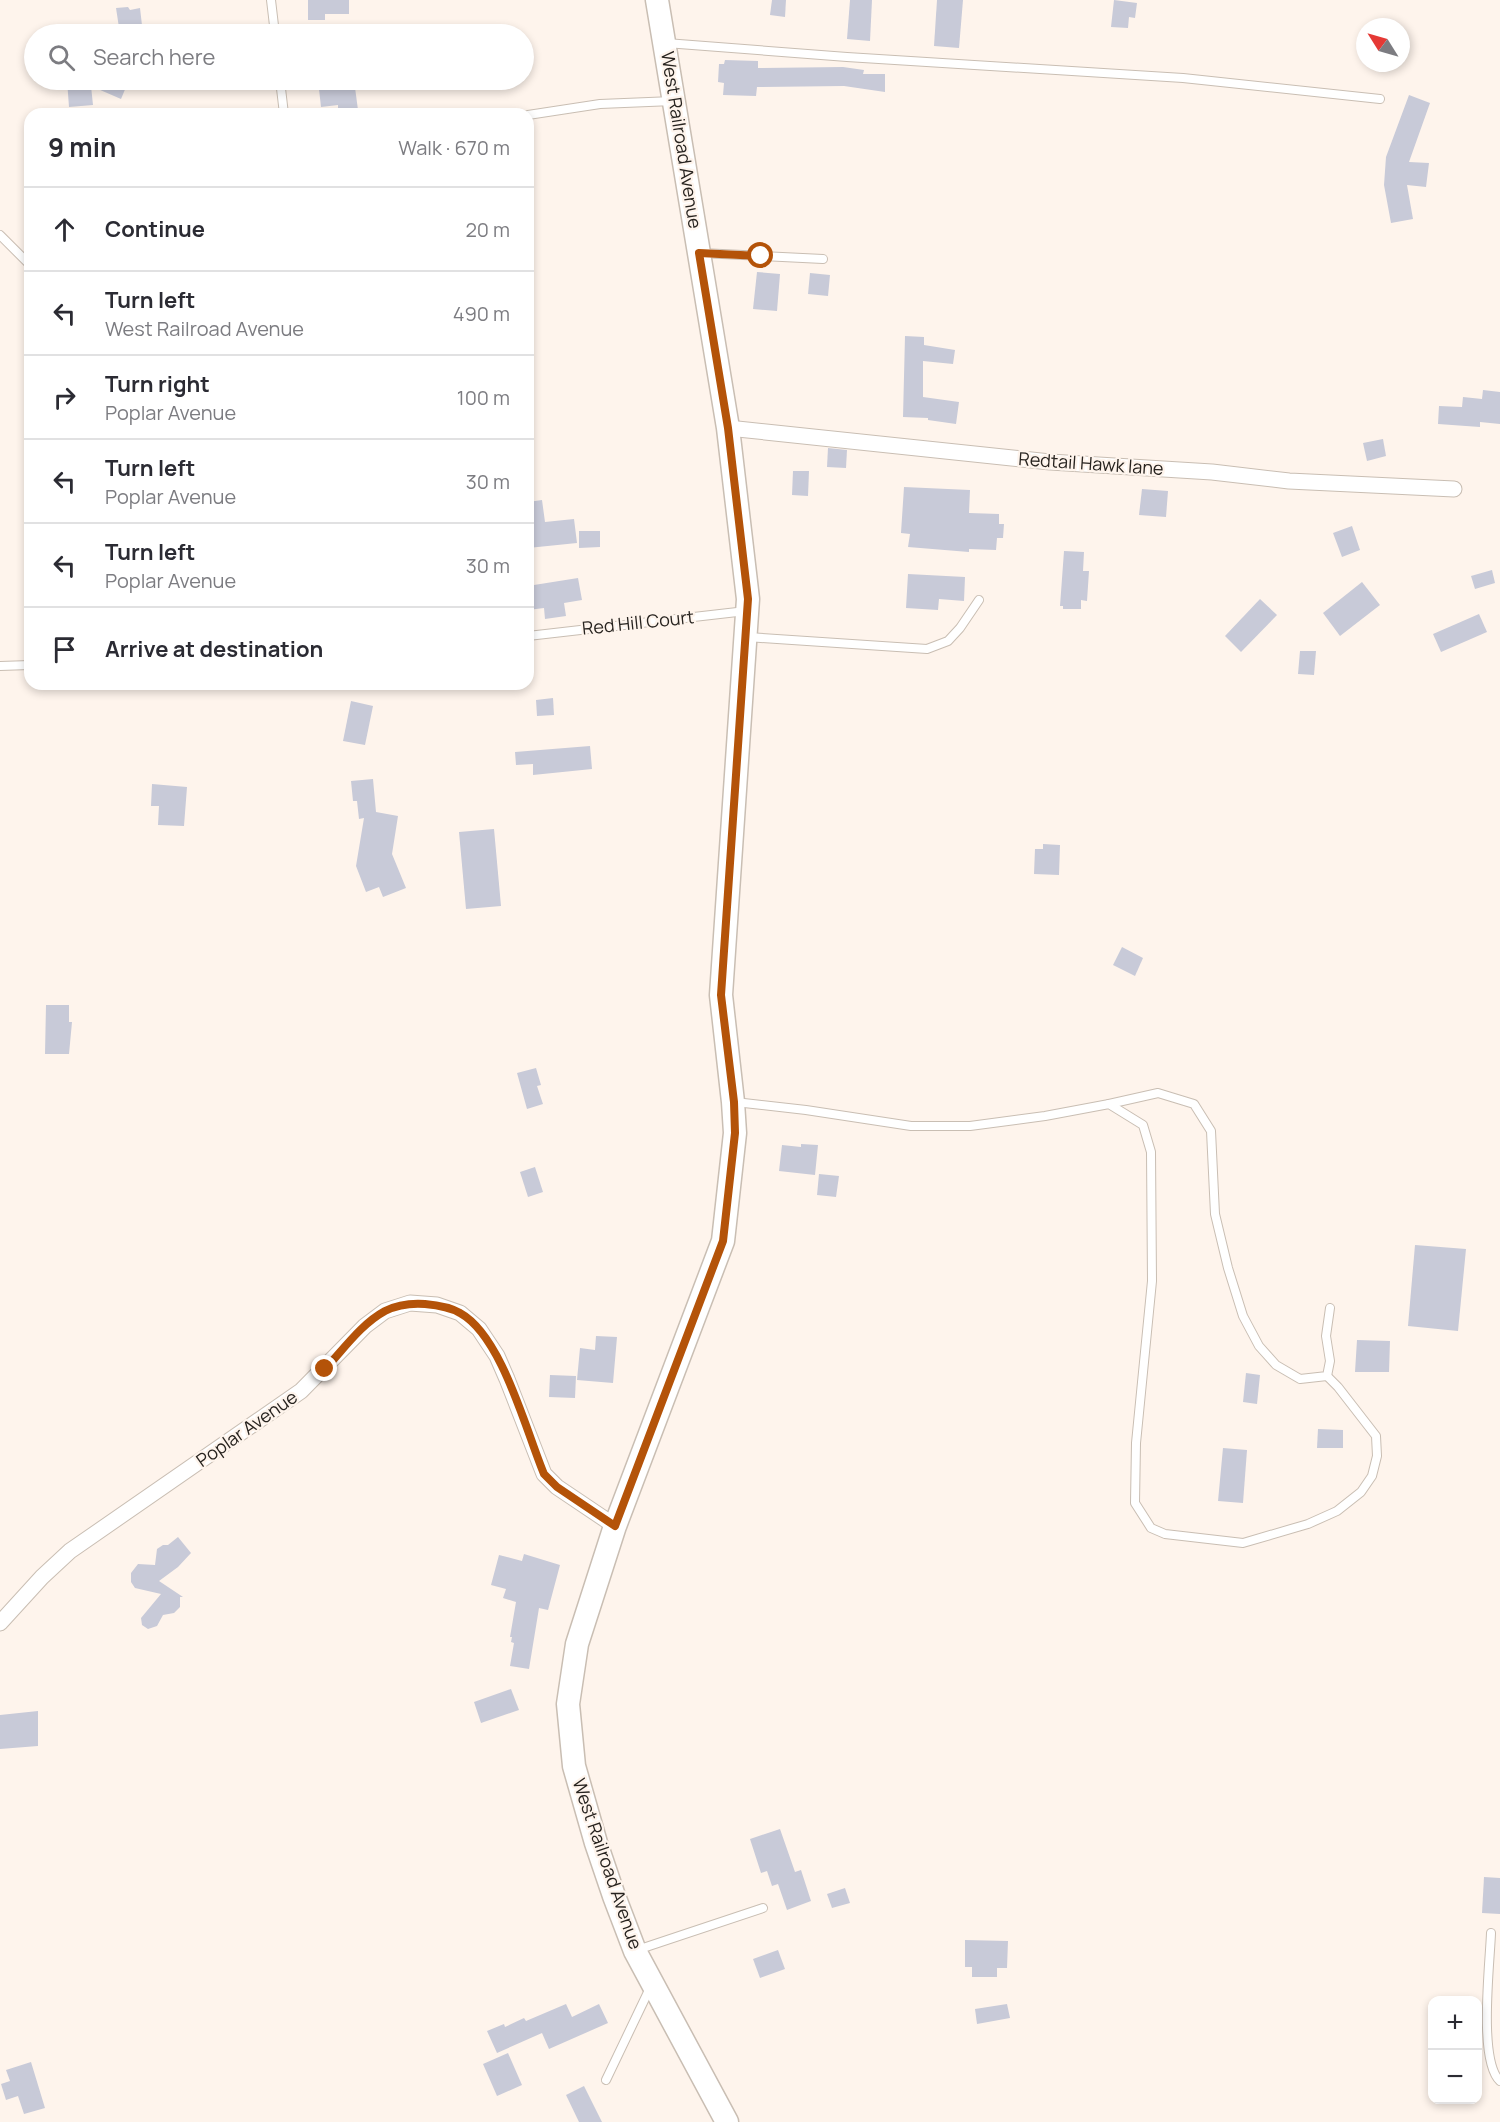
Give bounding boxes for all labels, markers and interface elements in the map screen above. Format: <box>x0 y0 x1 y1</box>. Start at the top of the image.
north arrow <box>1356 18 1410 72</box>
search box <box>24 24 534 90</box>
icon: search <box>45 41 78 74</box>
text: Search here <box>93 42 215 72</box>
street label: West Railroad Avenue <box>656 49 708 230</box>
text: 9 min <box>48 129 116 165</box>
text: Walk · 670 m <box>398 134 510 161</box>
icon: ahead <box>48 213 81 246</box>
text: Continue <box>105 214 205 244</box>
text: 20 m <box>465 216 510 243</box>
route start <box>747 242 773 268</box>
text: Turn left <box>105 285 195 315</box>
icon: left <box>48 297 81 330</box>
text: 490 m <box>453 300 510 327</box>
text: West Railroad Avenue <box>105 315 304 342</box>
text: Turn right <box>105 369 210 399</box>
icon: right <box>48 381 81 414</box>
text: 100 m <box>457 384 510 411</box>
text: Poplar Avenue <box>105 399 236 426</box>
street label: Redtail Hawk lane <box>1018 446 1164 480</box>
text: Turn left <box>105 453 195 483</box>
icon: left <box>48 465 81 498</box>
text: 30 m <box>466 468 510 495</box>
text: Poplar Avenue <box>105 483 236 510</box>
text: Turn left <box>105 537 195 567</box>
icon: left <box>48 549 81 582</box>
text: 30 m <box>466 552 510 579</box>
text: Poplar Avenue <box>105 567 236 594</box>
street label: Red Hill Court <box>581 604 695 640</box>
icon: arrive <box>48 633 81 666</box>
text: Arrive at destination <box>105 634 323 664</box>
route end <box>311 1355 337 1381</box>
street label: Poplar Avenue <box>191 1385 302 1472</box>
street label: West Railroad Avenue <box>567 1775 648 1952</box>
map controls <box>1428 1996 1482 2104</box>
button: + <box>1428 1996 1482 2050</box>
button: − <box>1428 2050 1482 2104</box>

